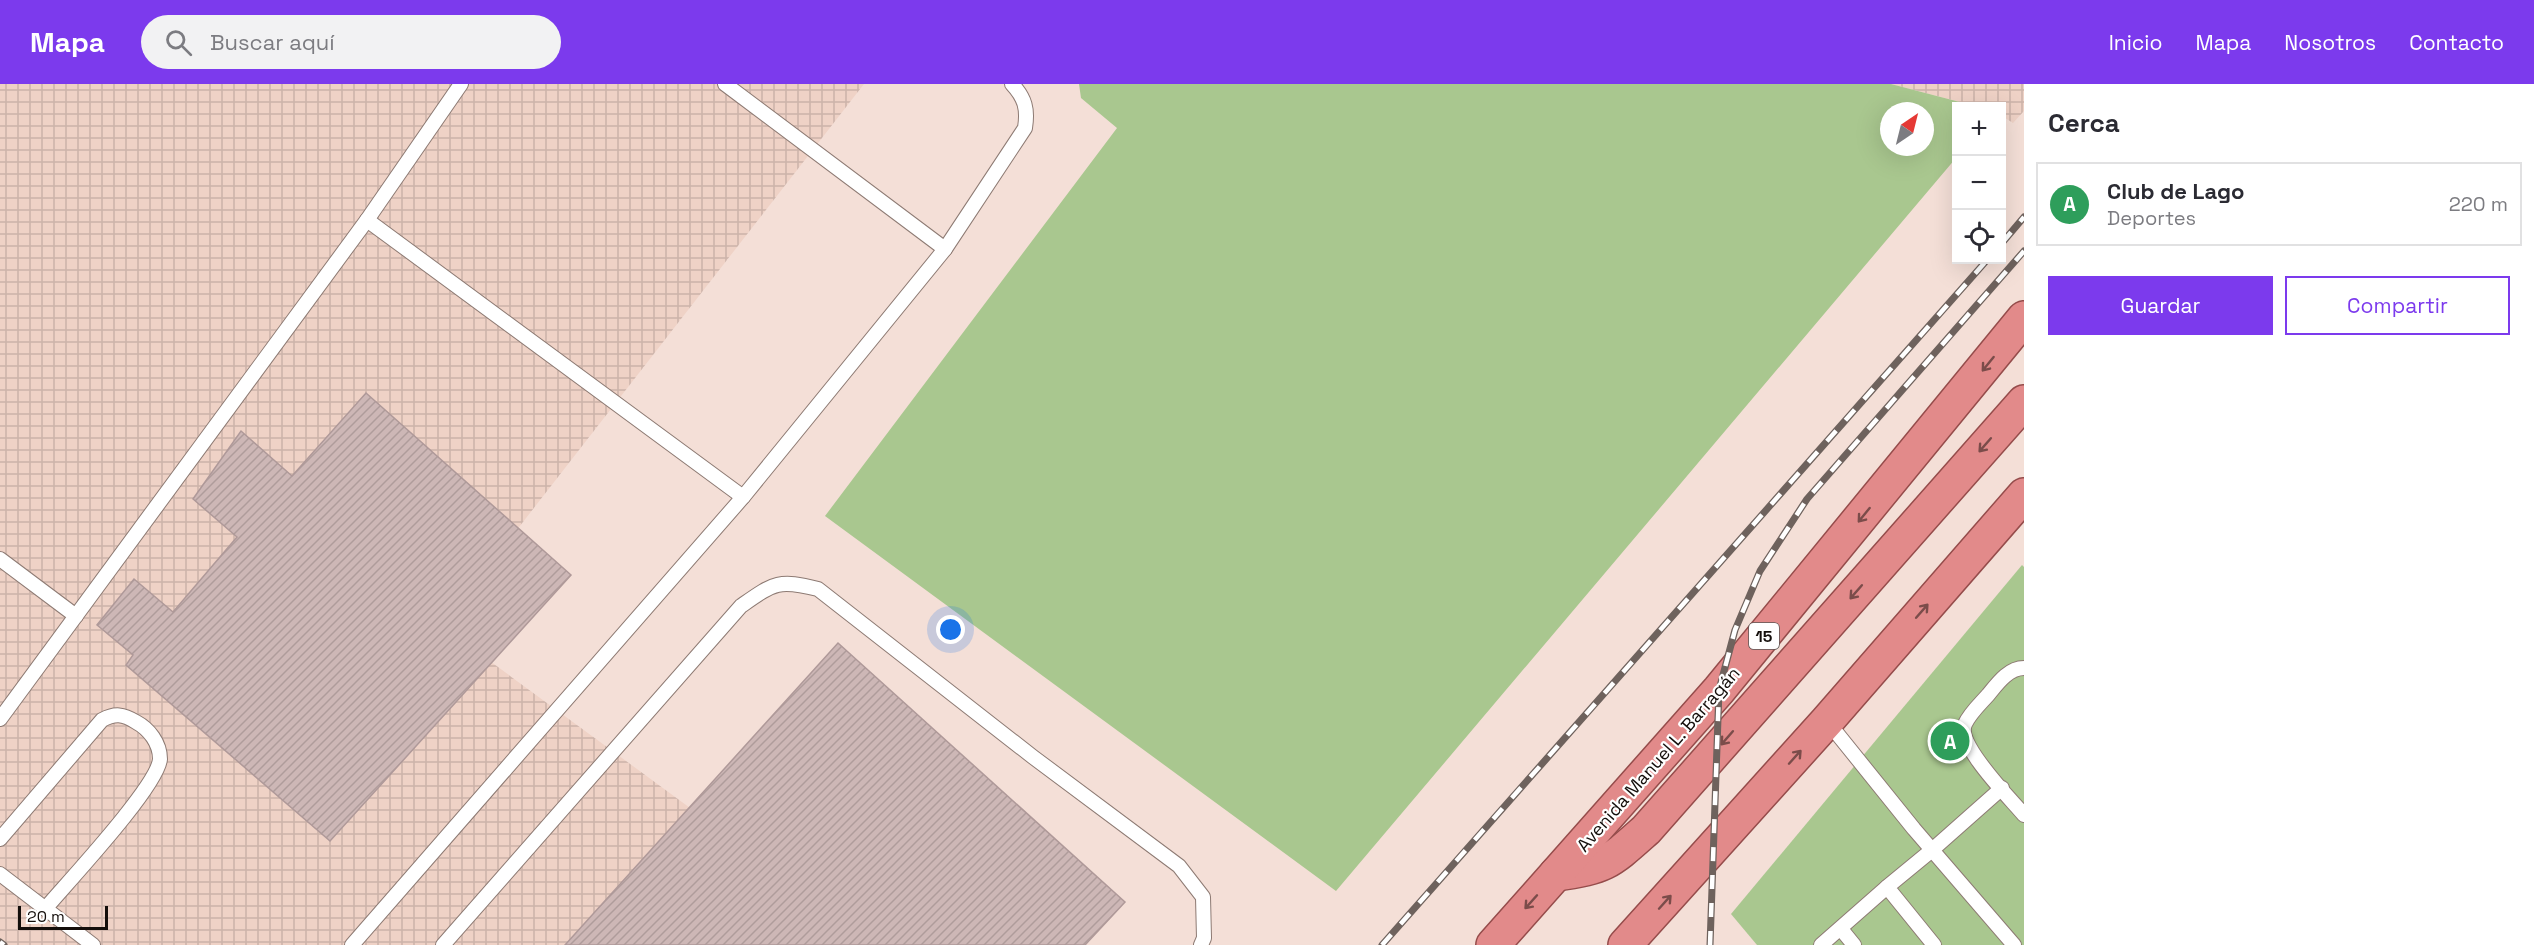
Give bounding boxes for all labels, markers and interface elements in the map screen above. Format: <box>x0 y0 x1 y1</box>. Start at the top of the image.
search box <box>141 15 561 69</box>
text: Mapa <box>30 24 105 60</box>
icon: search <box>162 26 195 59</box>
text: Buscar aquí <box>210 28 335 56</box>
text: Inicio <box>2109 29 2163 56</box>
text: Mapa <box>2196 29 2251 56</box>
text: Nosotros <box>2284 29 2376 56</box>
text: Contacto <box>2409 29 2504 56</box>
north arrow <box>1880 102 1934 156</box>
map controls <box>1952 102 2006 264</box>
button: + <box>1952 102 2006 156</box>
text: Cerca <box>2048 106 2120 140</box>
button: − <box>1952 156 2006 210</box>
text: Club de Lago <box>2107 177 2244 205</box>
text: A <box>2063 191 2076 217</box>
text: 220 m <box>2449 191 2508 217</box>
text: Deportes <box>2107 205 2196 231</box>
button: locate <box>1952 210 2006 264</box>
button: Guardar <box>2048 276 2273 335</box>
button: Compartir <box>2285 276 2510 335</box>
one-way arrow <box>1981 356 1994 372</box>
one-way arrow <box>1978 438 1992 453</box>
one-way arrow <box>1857 507 1870 523</box>
one-way arrow <box>1849 584 1863 599</box>
one-way arrow <box>1915 604 1929 619</box>
your location <box>936 615 965 644</box>
road number: 15 <box>1749 623 1779 649</box>
street label: Avenida Manuel L. Barragán <box>1571 662 1745 856</box>
pin: A <box>1930 718 1970 764</box>
one-way arrow <box>1720 730 1734 745</box>
one-way arrow <box>1788 750 1802 765</box>
one-way arrow <box>1524 894 1538 909</box>
one-way arrow <box>1658 895 1672 910</box>
scale bar <box>18 903 108 930</box>
text: 20 m <box>27 906 65 927</box>

